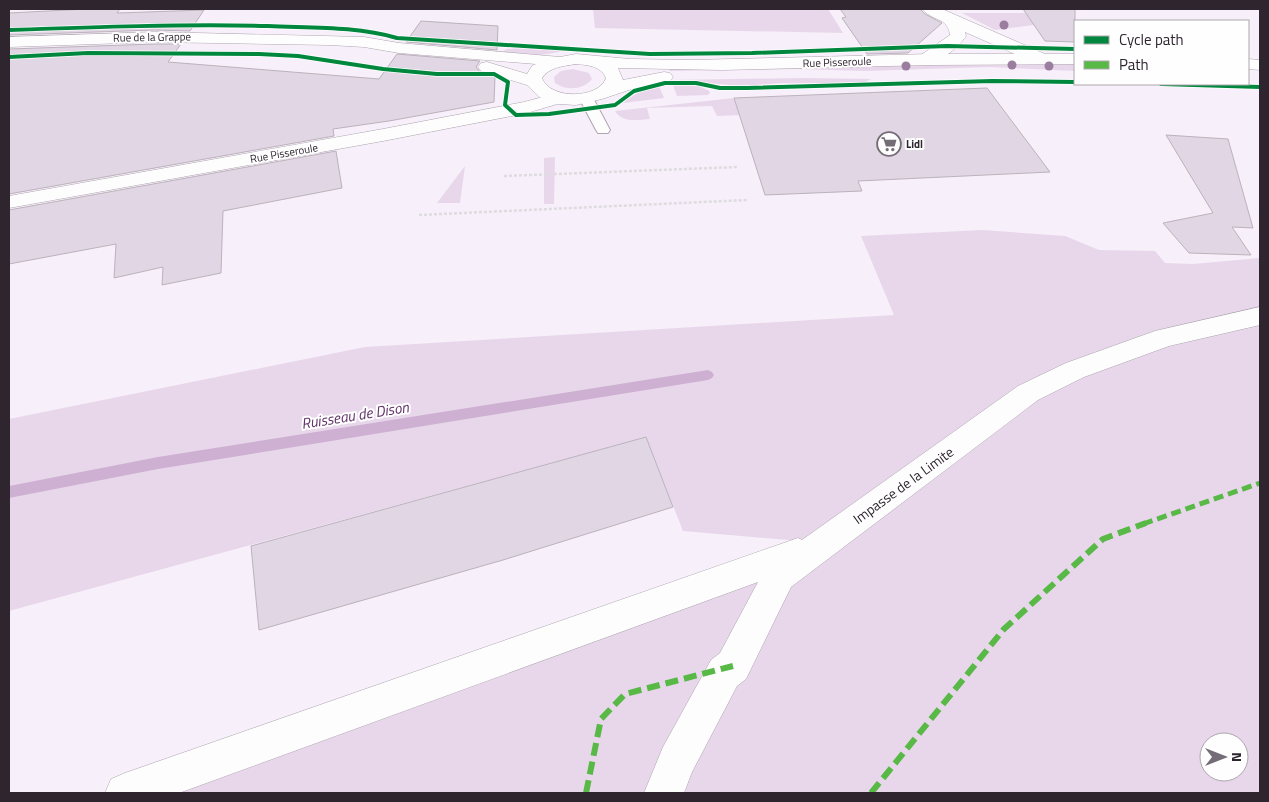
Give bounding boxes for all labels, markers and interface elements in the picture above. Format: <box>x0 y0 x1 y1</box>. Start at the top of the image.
legend <box>1074 20 1249 85</box>
street label: Rue de la Grappe <box>113 28 192 46</box>
text: Cycle path <box>1119 28 1184 51</box>
street label: Rue Pisseroule <box>802 53 872 71</box>
text: Path <box>1119 53 1149 76</box>
supermarket icon: Lidl <box>876 131 902 157</box>
place label: Lidl <box>906 136 923 152</box>
street label: Rue Pisseroule <box>249 139 320 167</box>
water label: Ruisseau de Dison <box>300 395 411 435</box>
street label: Impasse de la Limite <box>848 441 958 529</box>
north arrow <box>1199 732 1249 782</box>
text: N <box>1227 752 1248 762</box>

